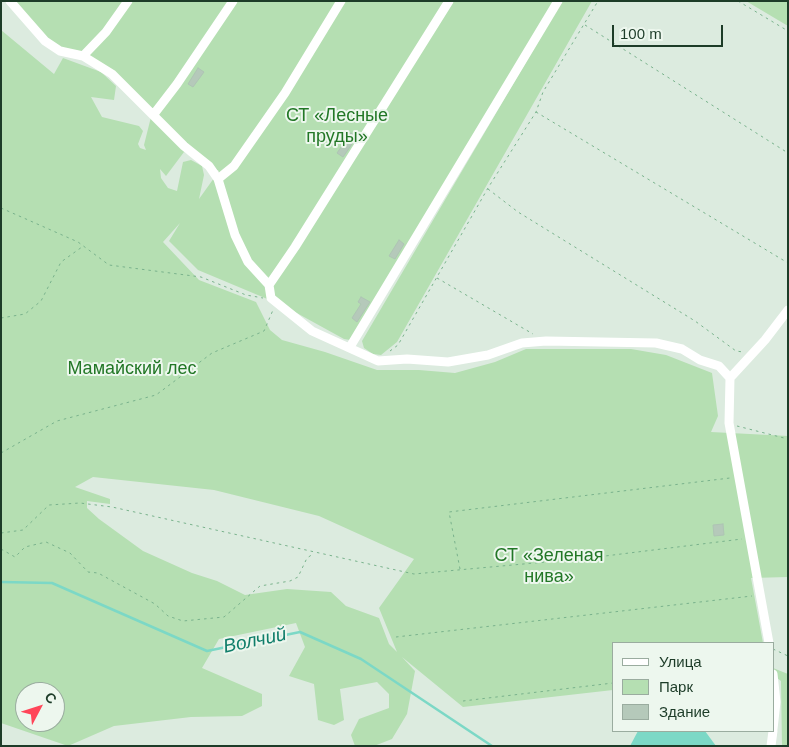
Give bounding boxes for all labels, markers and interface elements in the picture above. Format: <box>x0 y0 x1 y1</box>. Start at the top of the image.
scale bar <box>614 15 725 47</box>
text: 100 m <box>620 25 662 42</box>
park label: СТ «Лесные пруды» <box>286 105 388 148</box>
park label: Мамайский лес <box>67 358 197 380</box>
park label: СТ «Зеленая нива» <box>495 545 603 588</box>
water label: Волчий <box>221 623 289 659</box>
legend <box>612 642 774 732</box>
text: Улица <box>659 653 702 670</box>
text: Парк <box>659 678 693 695</box>
north arrow <box>15 682 65 732</box>
text: С <box>41 689 60 707</box>
text: Здание <box>659 703 710 720</box>

